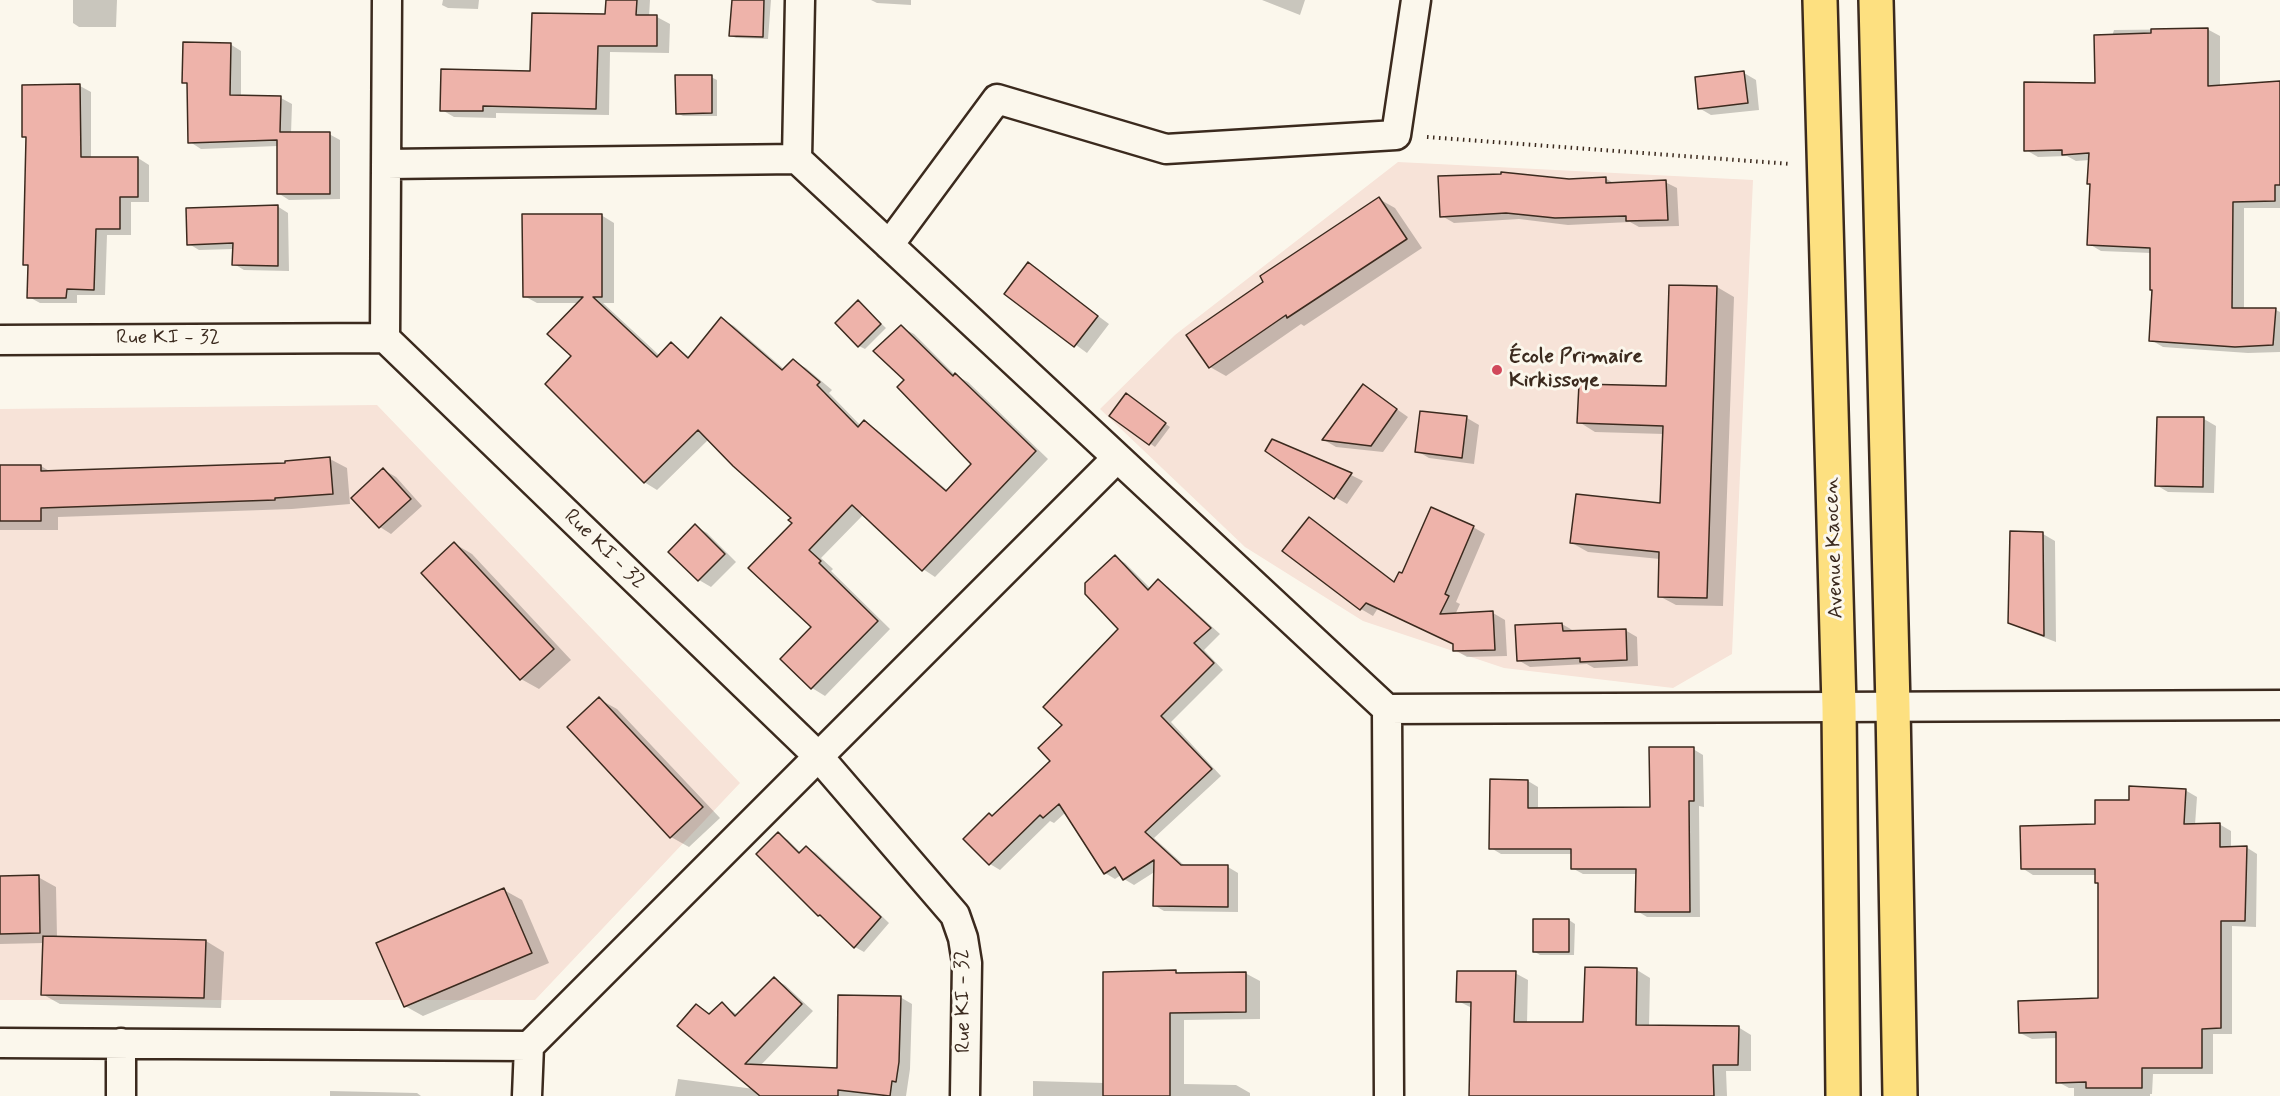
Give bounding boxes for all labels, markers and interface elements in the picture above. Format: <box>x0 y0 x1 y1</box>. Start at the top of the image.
street label: Rue KI - 32 <box>116 326 220 352</box>
place label: École Primaire Kirkissoye <box>1509 345 1642 395</box>
marker: École Primaire Kirkissoye <box>1490 363 1504 377</box>
street label: Avenue Kaocen <box>1820 477 1850 619</box>
street label: Rue KI - 32 <box>558 505 650 595</box>
street label: Rue KI - 32 <box>950 949 978 1053</box>

